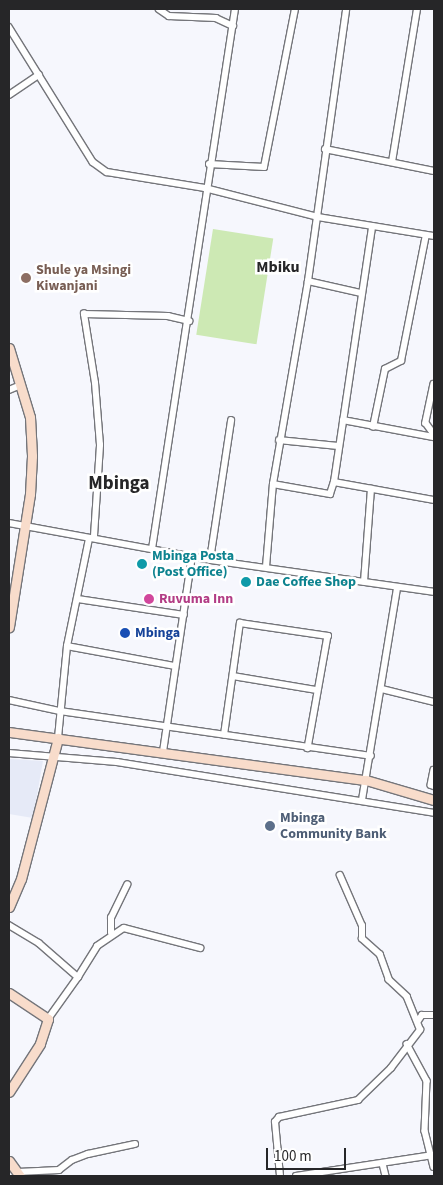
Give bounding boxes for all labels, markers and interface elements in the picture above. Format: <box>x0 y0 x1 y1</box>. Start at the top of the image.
district label: Mbiku <box>256 257 300 277</box>
place label: Shule ya Msingi Kiwanjani <box>36 262 131 294</box>
marker: Shule ya Msingi Kiwanjani <box>20 272 32 284</box>
district label: Mbinga <box>88 473 150 495</box>
place label: Mbinga Posta (Post Office) <box>152 548 234 580</box>
marker: Mbinga Posta (Post Office) <box>136 558 148 570</box>
place label: Dae Coffee Shop <box>256 574 356 590</box>
marker: Dae Coffee Shop <box>240 576 252 588</box>
place label: Ruvuma Inn <box>159 591 233 607</box>
marker: Ruvuma Inn <box>143 593 155 605</box>
place label: Mbinga <box>135 625 180 641</box>
marker: Mbinga <box>119 627 131 639</box>
place label: Mbinga Community Bank <box>280 810 387 842</box>
marker: Mbinga Community Bank <box>264 820 276 832</box>
scale bar <box>268 1138 348 1170</box>
text: 100 m <box>274 1146 312 1167</box>

